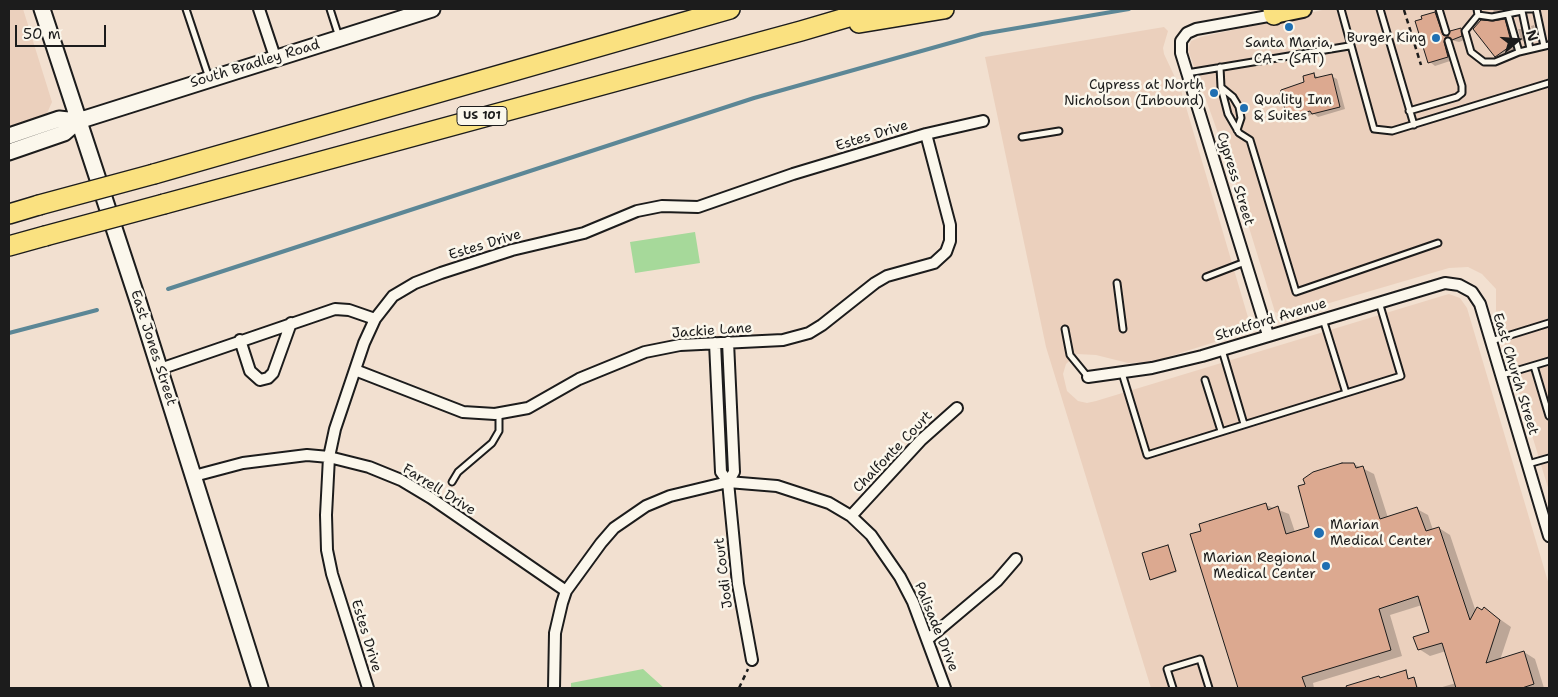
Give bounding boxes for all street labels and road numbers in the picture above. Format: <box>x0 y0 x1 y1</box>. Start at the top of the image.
street label: South Bradley Road <box>188 36 322 92</box>
road number: US 101 <box>457 106 507 125</box>
street label: Estes Drive <box>834 117 910 155</box>
street label: Cypress Street <box>1213 130 1257 228</box>
street label: Estes Drive <box>447 226 523 264</box>
street label: East Jones Street <box>126 288 180 408</box>
street label: Stratford Avenue <box>1213 295 1329 345</box>
street label: East Church Street <box>1488 311 1542 437</box>
street label: Jackie Lane <box>671 320 753 342</box>
street label: Chalfonte Court <box>850 408 936 496</box>
street label: Farrell Drive <box>399 461 479 519</box>
street label: Jodi Court <box>711 537 737 609</box>
street label: Palisade Drive <box>910 580 962 674</box>
street label: Estes Drive <box>347 598 385 674</box>

